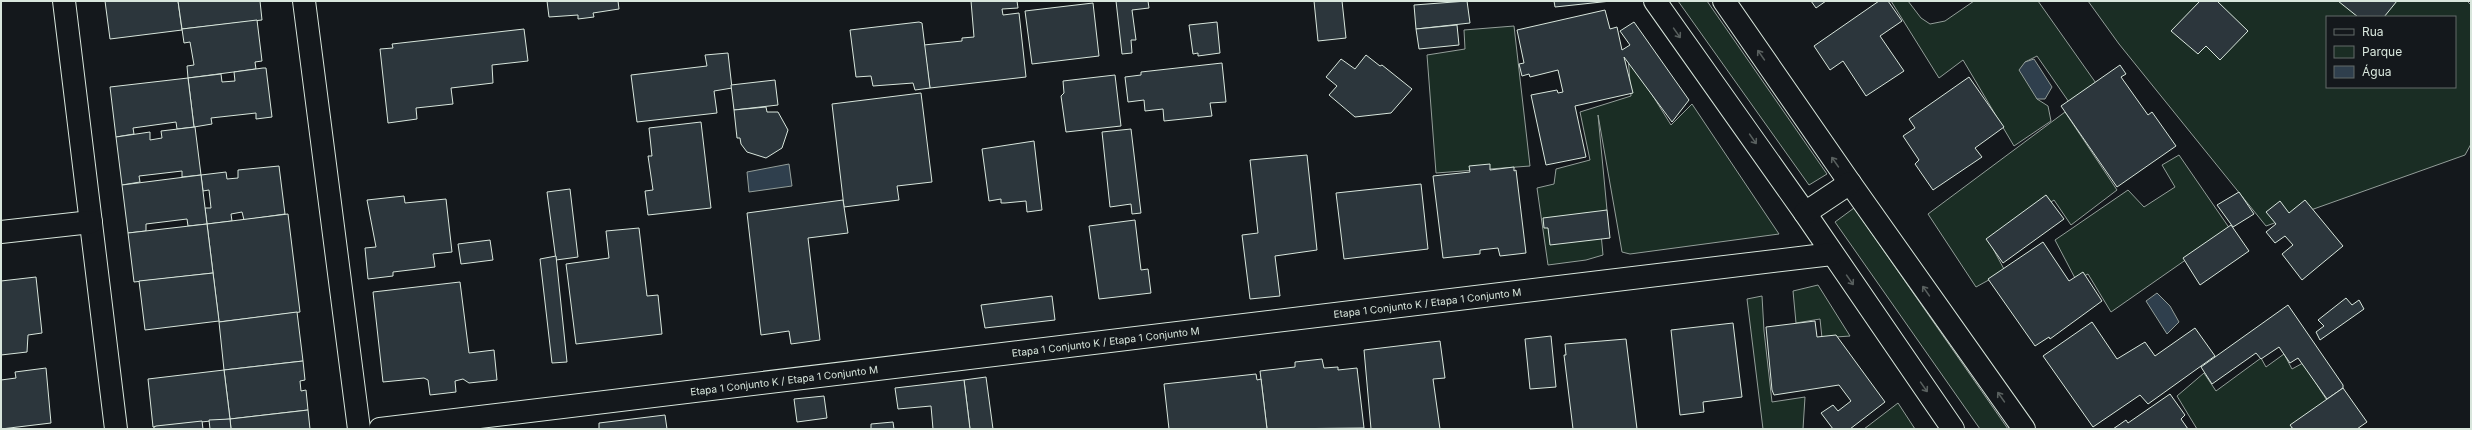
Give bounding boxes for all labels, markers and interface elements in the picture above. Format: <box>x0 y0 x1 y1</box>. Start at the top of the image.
legend <box>2326 16 2456 88</box>
text: Rua <box>2362 24 2384 39</box>
one-way arrow <box>1673 27 1682 38</box>
text: Parque <box>2362 44 2402 59</box>
one-way arrow <box>1757 50 1765 61</box>
text: Água <box>2362 64 2391 79</box>
one-way arrow <box>1749 133 1757 144</box>
one-way arrow <box>1831 157 1839 168</box>
one-way arrow <box>1846 275 1854 286</box>
street label: Etapa 1 Conjunto K / Etapa 1 Conjunto M <box>1333 285 1522 320</box>
one-way arrow <box>1922 286 1930 297</box>
street label: Etapa 1 Conjunto K / Etapa 1 Conjunto M <box>1011 324 1200 359</box>
street label: Etapa 1 Conjunto K / Etapa 1 Conjunto M <box>690 363 879 398</box>
one-way arrow <box>1920 382 1928 393</box>
one-way arrow <box>1997 392 2005 403</box>

